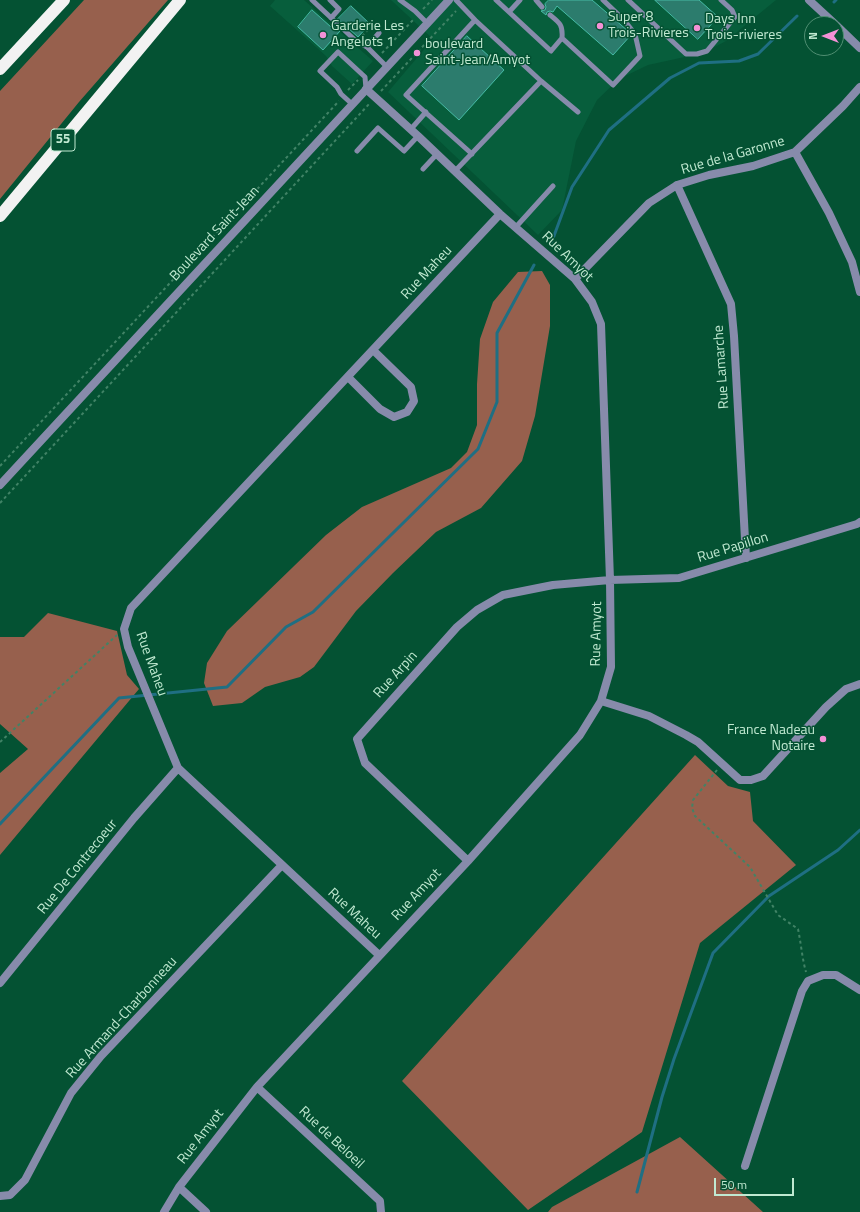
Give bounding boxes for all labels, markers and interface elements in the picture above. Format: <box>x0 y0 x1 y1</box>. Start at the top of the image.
place label: Super 8 Trois-Rivieres <box>608 10 689 42</box>
place label: Days Inn Trois-rivieres <box>705 12 782 44</box>
north arrow <box>804 16 844 56</box>
place label: Garderie Les Angelots 1 <box>331 19 404 52</box>
marker: Super 8 Trois-Rivieres <box>595 21 605 31</box>
marker: Days Inn Trois-rivieres <box>692 23 702 33</box>
marker: Garderie Les Angelots 1 <box>318 30 328 40</box>
text: N <box>805 32 821 40</box>
place label: boulevard Saint-Jean/Amyot <box>425 37 530 70</box>
marker: boulevard Saint-Jean/Amyot <box>412 48 422 58</box>
road number: 55 <box>51 129 75 151</box>
street label: Rue de la Garonne <box>679 133 787 179</box>
street label: Boulevard Saint-Jean <box>167 183 263 285</box>
street label: Rue Amyot <box>538 228 596 286</box>
street label: Rue Maheu <box>398 243 456 303</box>
street label: Rue Lamarche <box>711 325 733 409</box>
street label: Rue Papillon <box>696 529 770 567</box>
street label: Rue Amyot <box>588 601 606 667</box>
street label: Rue Maheu <box>132 630 170 698</box>
street label: Rue Arpin <box>371 648 421 702</box>
place label: France Nadeau Notaire <box>727 723 815 756</box>
marker: France Nadeau Notaire <box>818 734 828 744</box>
street label: Rue De Contrecoeur <box>35 816 121 918</box>
street label: Rue Amyot <box>389 865 445 925</box>
street label: Rue Maheu <box>324 885 384 943</box>
street label: Rue Armand-Charbonneau <box>63 954 181 1082</box>
street label: Rue de Beloeil <box>295 1103 367 1173</box>
street label: Rue Amyot <box>174 1106 228 1168</box>
scale bar <box>716 1170 796 1196</box>
text: 50 m <box>721 1175 747 1194</box>

